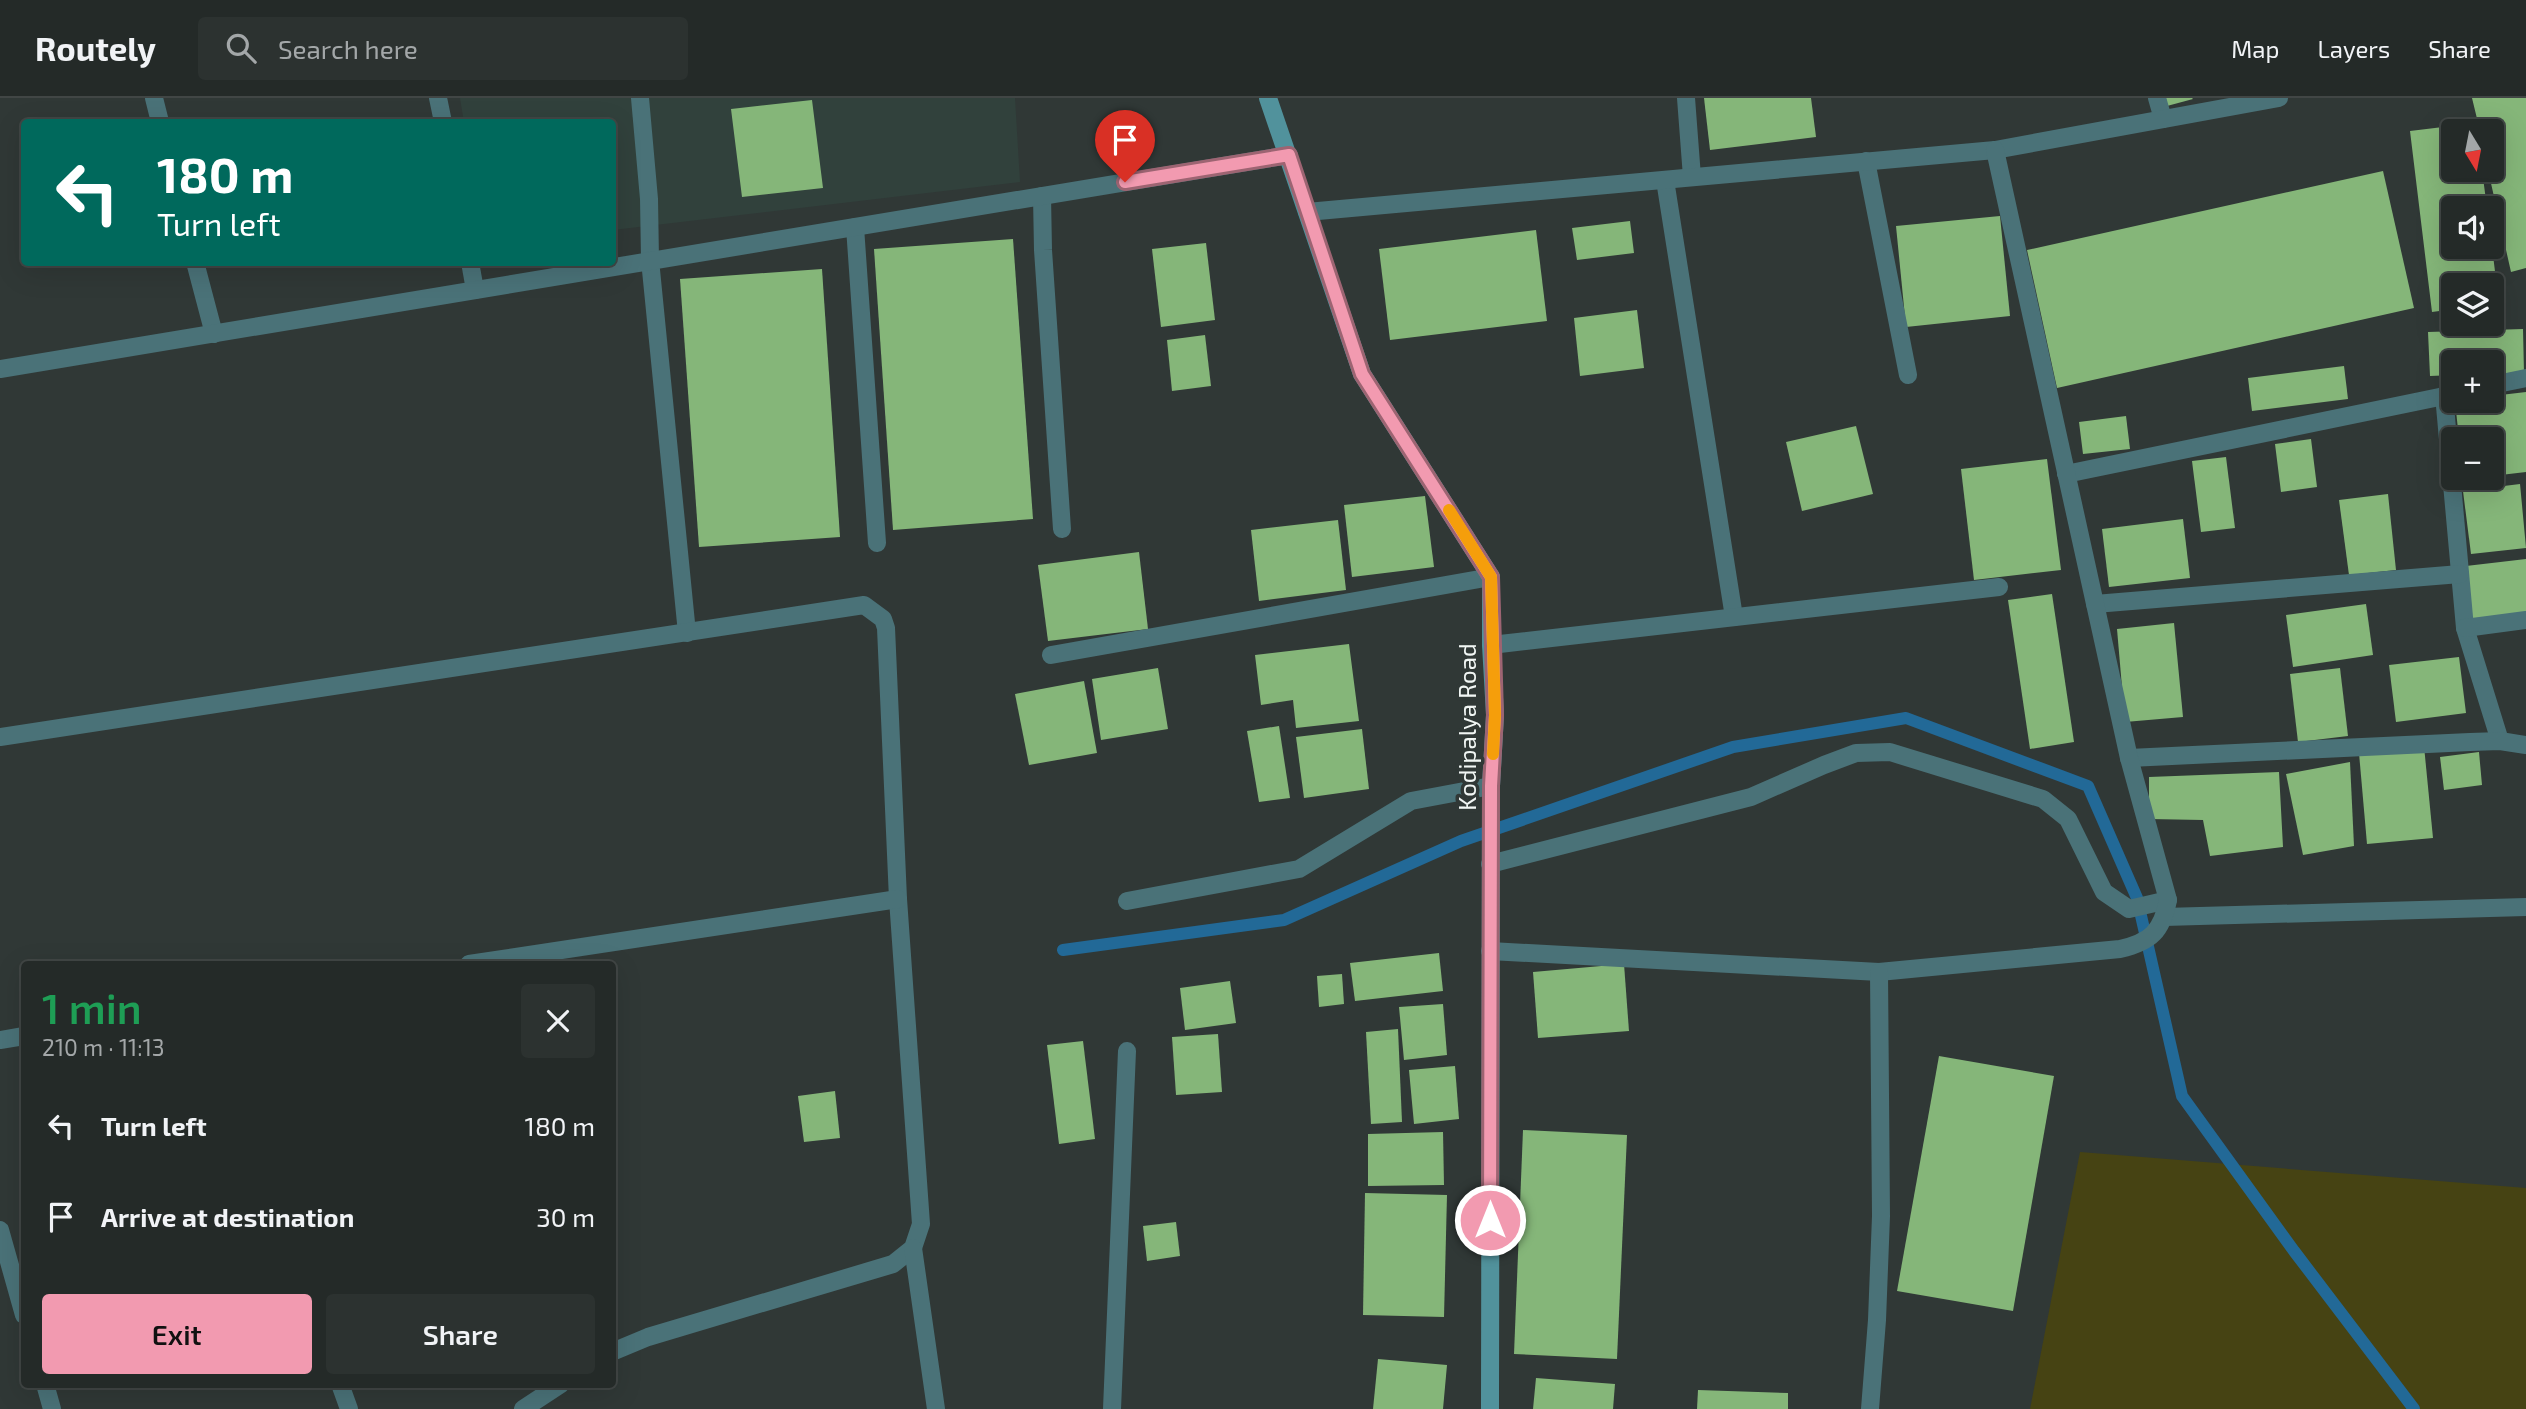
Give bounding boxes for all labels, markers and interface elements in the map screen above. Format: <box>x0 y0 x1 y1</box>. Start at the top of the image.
search box <box>198 17 688 80</box>
text: Routely <box>35 28 156 68</box>
icon: search <box>222 29 260 67</box>
text: Search here <box>278 33 418 64</box>
text: Map <box>2231 34 2279 63</box>
text: Layers <box>2317 34 2390 63</box>
text: Share <box>2428 34 2491 63</box>
pin <box>1095 110 1155 182</box>
north arrow <box>2441 119 2504 182</box>
map controls <box>2441 119 2504 490</box>
icon: arrive <box>1106 121 1144 159</box>
text: 180 m <box>157 144 293 203</box>
icon: left <box>42 147 133 238</box>
button: sound <box>2441 196 2504 259</box>
text: Turn left <box>157 204 281 242</box>
button: layers <box>2441 273 2504 336</box>
button: + <box>2441 350 2504 413</box>
button: − <box>2441 427 2504 490</box>
street label: Kodipalya Road <box>1452 643 1481 811</box>
text: 1 min <box>42 982 142 1032</box>
button: close <box>521 984 595 1058</box>
text: 210 m · 11:13 <box>42 1033 165 1061</box>
icon: left <box>42 1107 80 1145</box>
text: Turn left <box>101 1110 207 1141</box>
text: 180 m <box>525 1110 595 1141</box>
position arrow <box>1453 1183 1527 1257</box>
icon: arrive <box>42 1198 80 1236</box>
text: Arrive at destination <box>101 1201 354 1232</box>
text: 30 m <box>536 1201 595 1232</box>
button: Exit <box>42 1294 312 1374</box>
button: Share <box>326 1294 595 1374</box>

